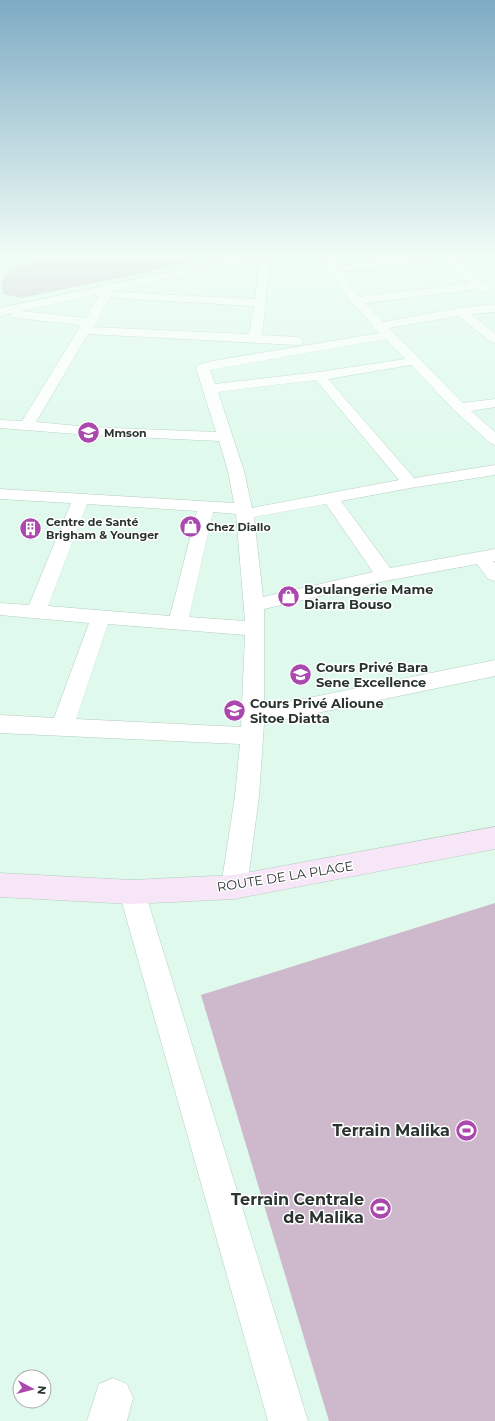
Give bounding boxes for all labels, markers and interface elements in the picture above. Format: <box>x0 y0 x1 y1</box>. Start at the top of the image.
school or university icon: Mmson <box>75 420 101 446</box>
place label: Mmson <box>104 426 147 440</box>
shop icon: Chez Diallo <box>178 514 204 540</box>
building icon: Centre de Santé Brigham & Younger <box>18 515 44 541</box>
place label: Centre de Santé Brigham & Younger <box>46 515 159 542</box>
place label: Chez Diallo <box>206 520 271 534</box>
place label: Boulangerie Mame Diarra Bouso <box>304 581 433 612</box>
shop icon: Boulangerie Mame Diarra Bouso <box>275 583 301 609</box>
place label: Cours Privé Bara Sene Excellence <box>316 659 428 690</box>
school or university icon: Cours Privé Bara Sene Excellence <box>288 661 314 687</box>
place label: Cours Privé Alioune Sitoe Diatta <box>250 695 384 726</box>
school or university icon: Cours Privé Alioune Sitoe Diatta <box>221 697 247 723</box>
street label: ROUTE DE LA PLAGE <box>216 857 354 895</box>
sports icon: Terrain Malika <box>453 1117 479 1143</box>
place label: Terrain Malika <box>333 1121 450 1140</box>
place label: Terrain Centrale de Malika <box>231 1190 364 1227</box>
sports icon: Terrain Centrale de Malika <box>367 1195 393 1221</box>
north arrow <box>12 1369 52 1409</box>
text: N <box>34 1385 49 1395</box>

